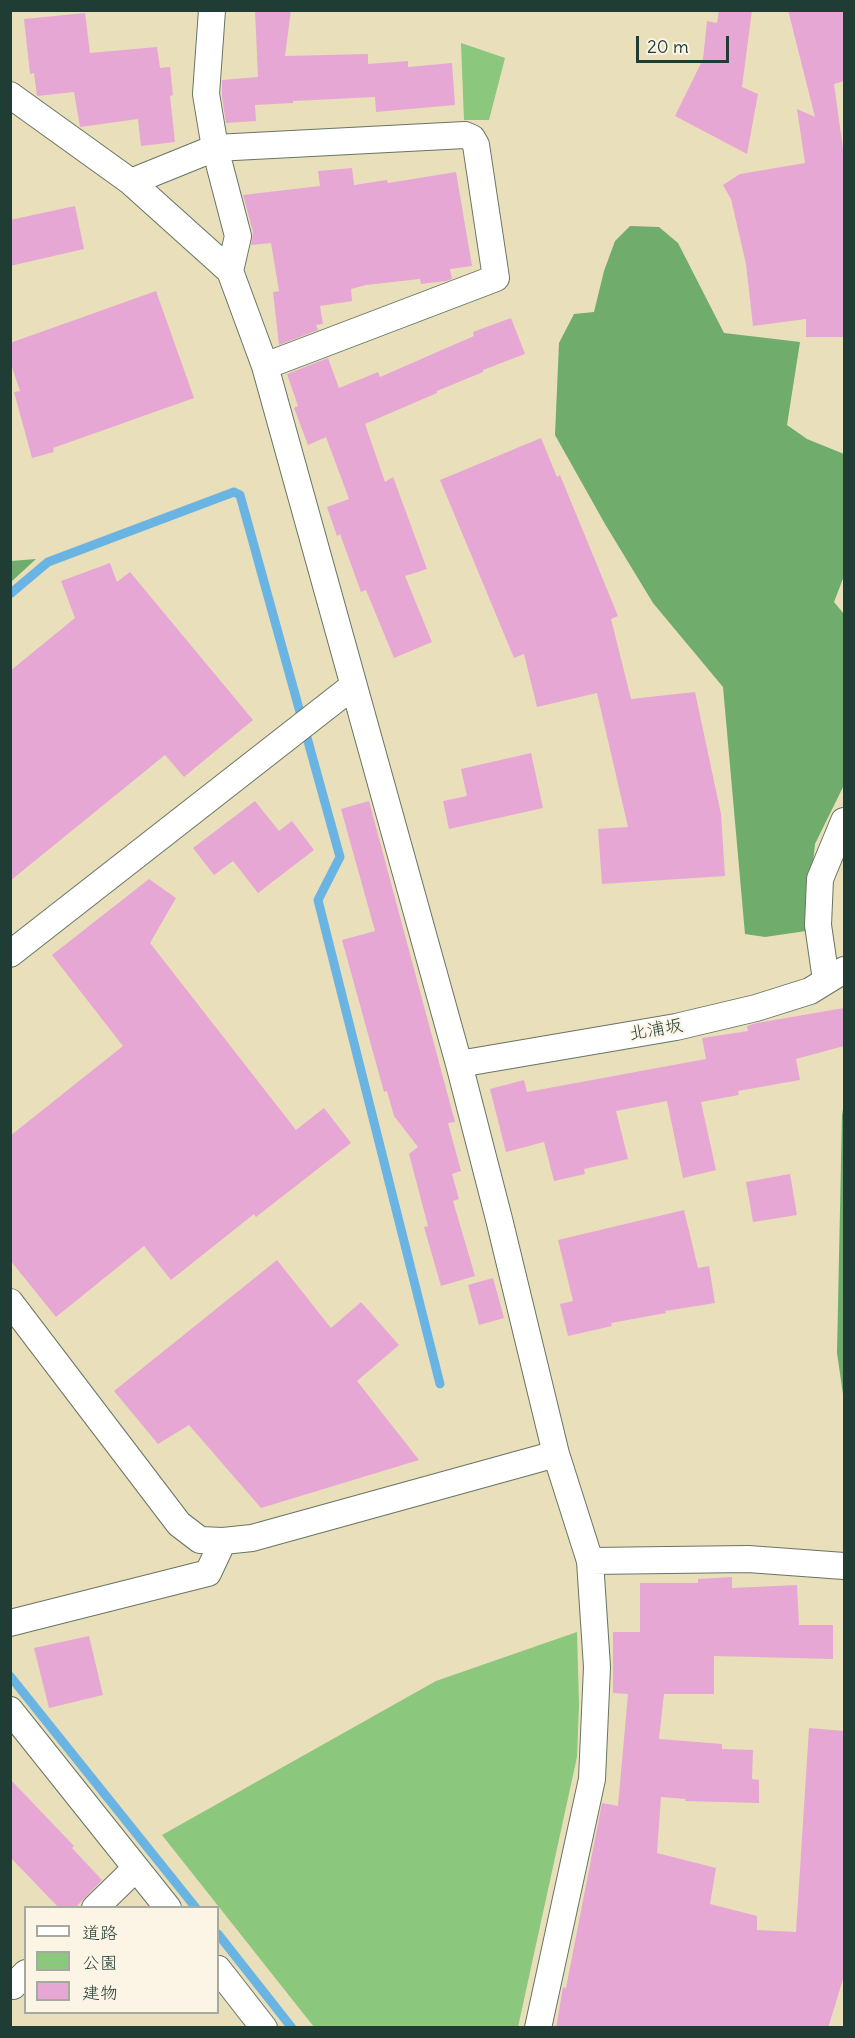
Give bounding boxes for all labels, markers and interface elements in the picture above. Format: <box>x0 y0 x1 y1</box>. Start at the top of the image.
scale bar <box>639 24 732 62</box>
text: 20 m <box>647 35 689 58</box>
street label: 北浦坂 <box>628 1015 684 1045</box>
legend <box>24 1906 219 2014</box>
text: 道路 <box>82 1921 118 1944</box>
text: 公園 <box>82 1951 118 1974</box>
text: 建物 <box>82 1981 118 2004</box>

